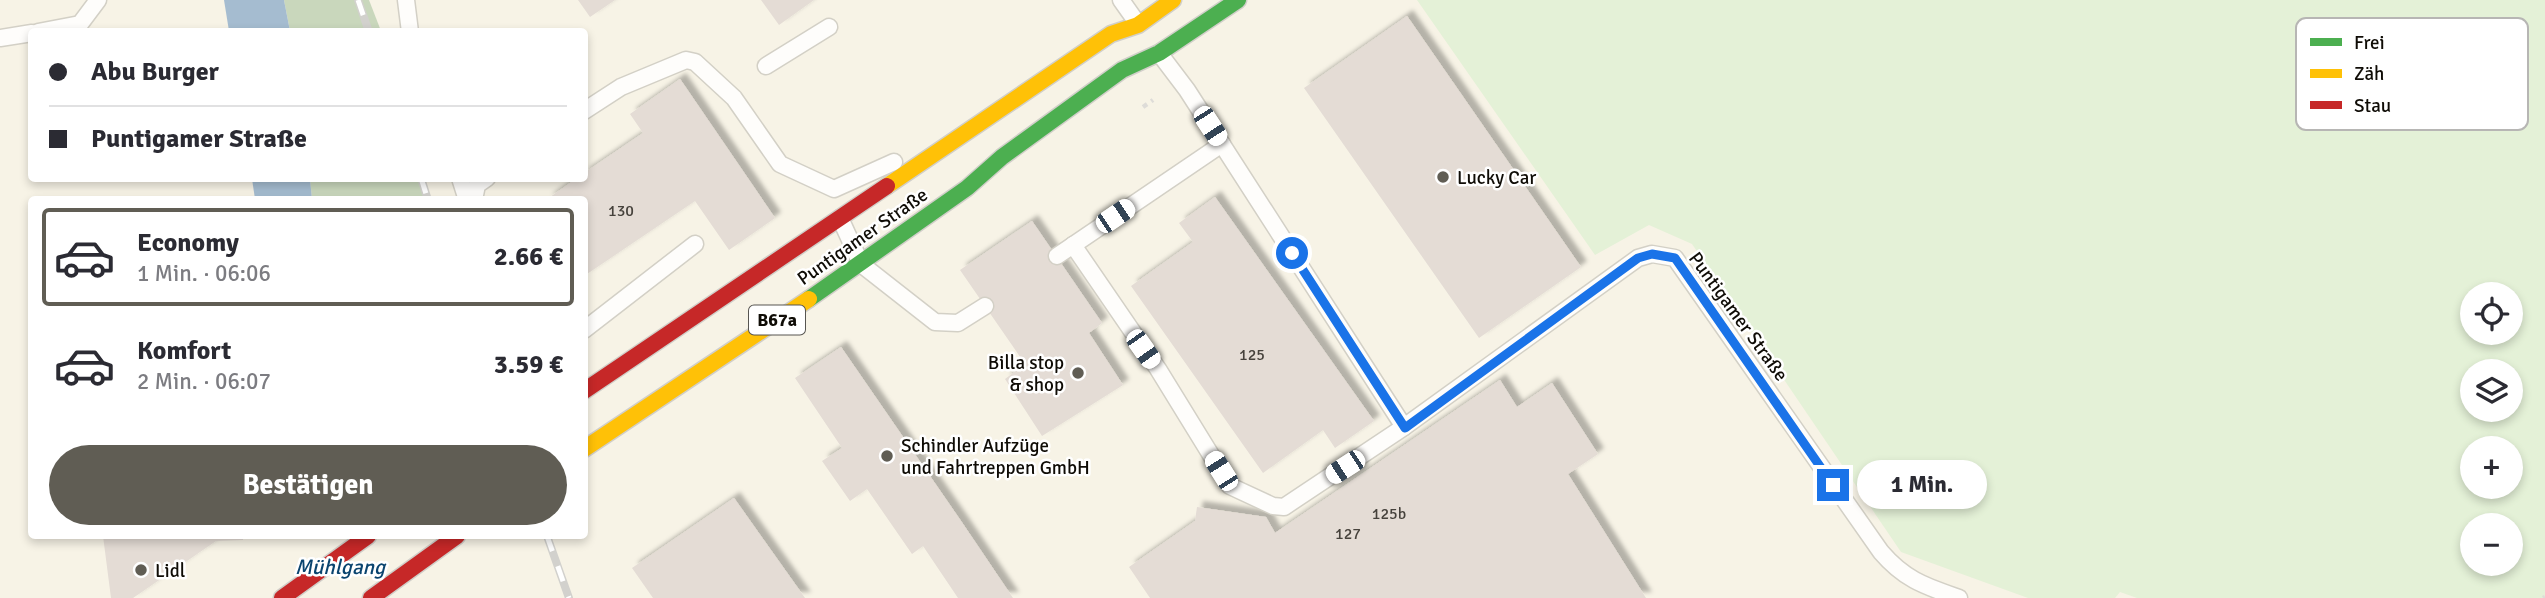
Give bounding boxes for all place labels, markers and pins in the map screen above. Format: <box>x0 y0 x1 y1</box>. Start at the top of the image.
place label: Lucky Car <box>1457 166 1536 190</box>
marker: Lucky Car <box>1435 169 1451 185</box>
place label: Billa stop & shop <box>988 351 1064 397</box>
marker: Billa stop & shop <box>1070 365 1086 381</box>
place label: Schindler Aufzüge und Fahrtreppen GmbH <box>901 434 1090 480</box>
marker: Schindler Aufzüge und Fahrtreppen GmbH <box>879 448 895 464</box>
place label: Lidl <box>155 559 185 583</box>
marker: Lidl <box>133 562 149 578</box>

